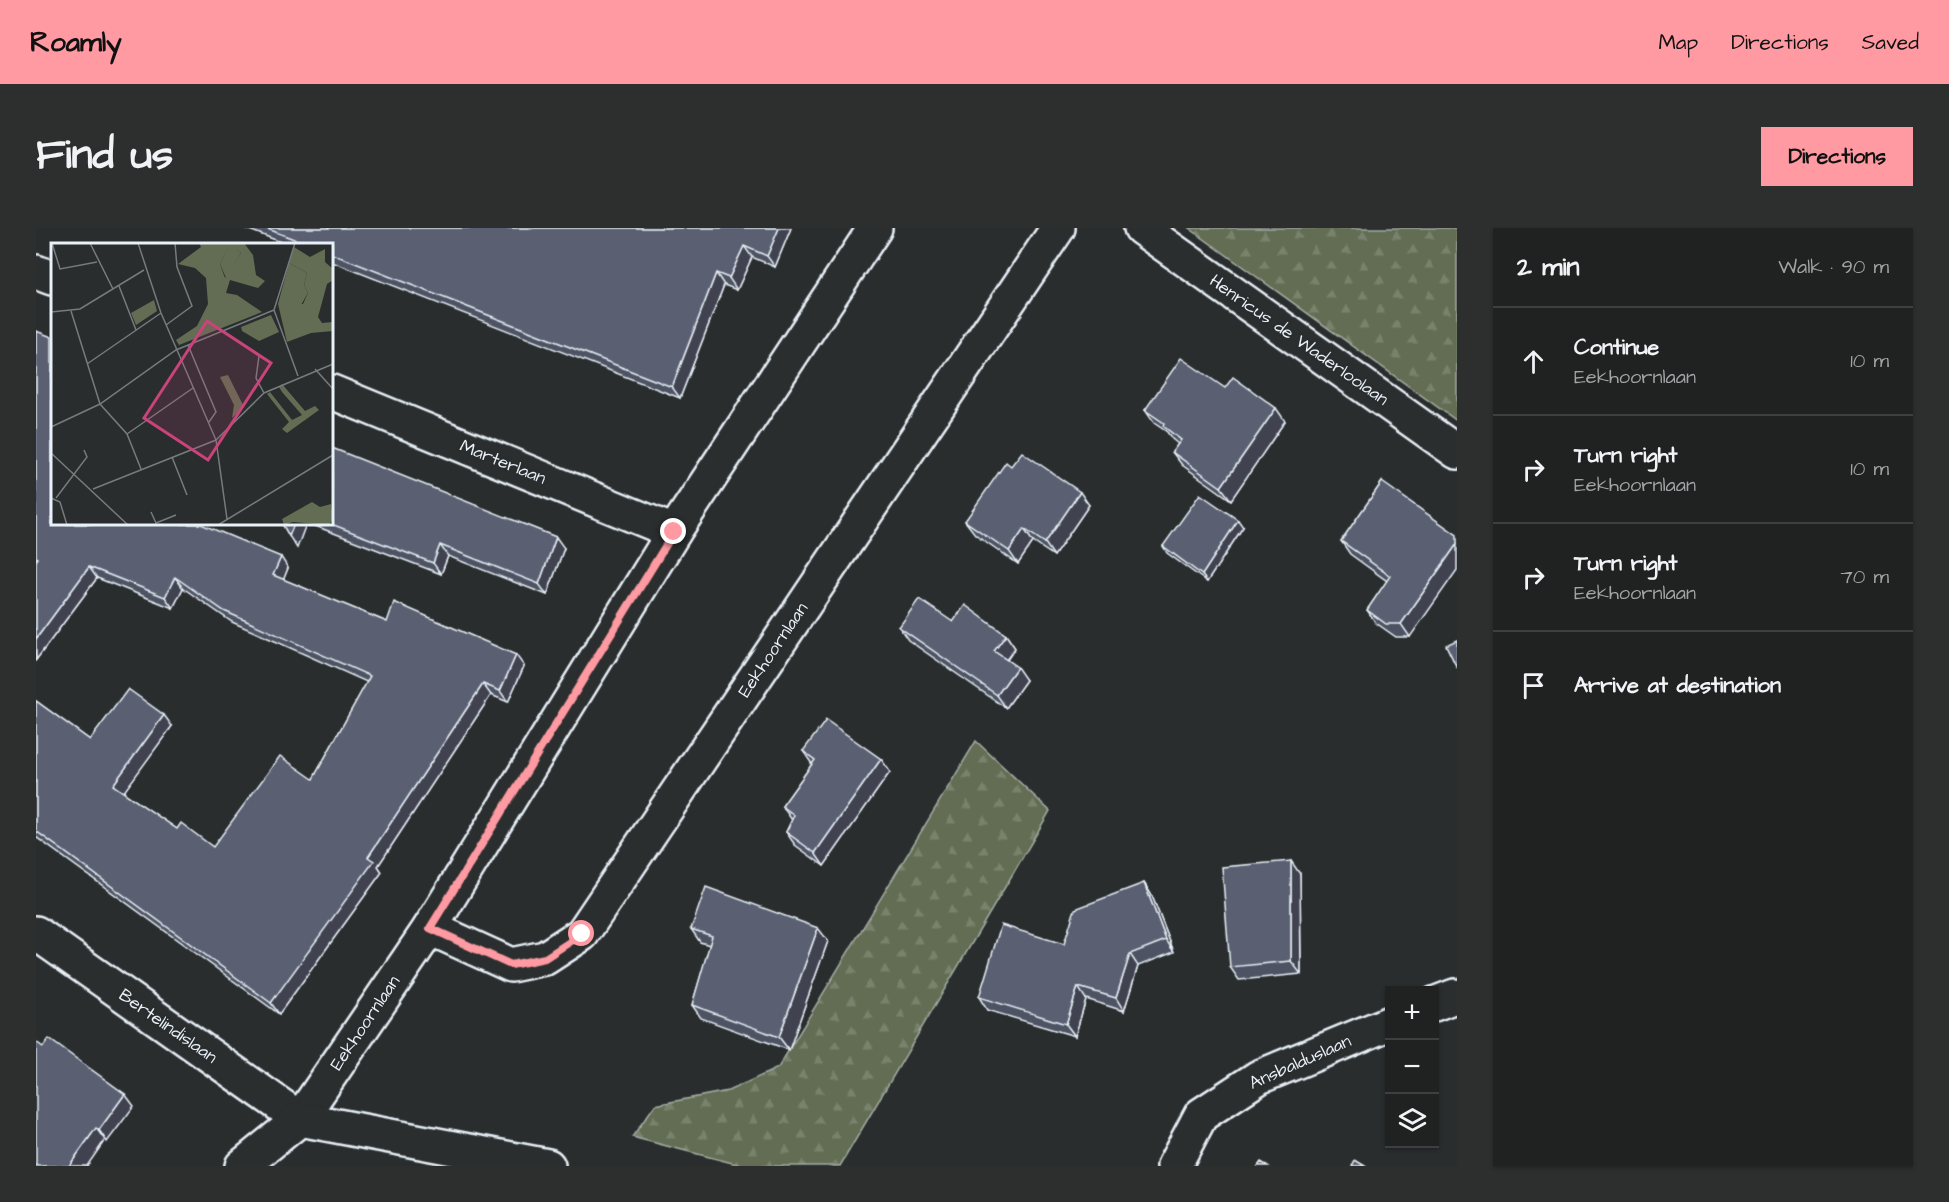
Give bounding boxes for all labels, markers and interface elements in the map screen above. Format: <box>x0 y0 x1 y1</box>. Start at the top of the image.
text: Roamly <box>30 23 122 62</box>
text: Map <box>1658 28 1698 57</box>
text: Directions <box>1731 28 1829 57</box>
text: Saved <box>1862 28 1919 57</box>
text: Find us <box>36 127 173 185</box>
button: Directions <box>1761 127 1913 186</box>
inset map <box>51 243 333 525</box>
text: 2 min <box>1517 249 1579 285</box>
text: Walk · 90 m <box>1778 253 1889 281</box>
street label: Henricus de Waderloolaan <box>1204 269 1394 411</box>
text: Continue <box>1574 332 1659 363</box>
icon: ahead <box>1517 345 1550 378</box>
text: 10 m <box>1850 347 1889 375</box>
text: Eekhoornlaan <box>1574 363 1696 391</box>
street label: Marterlaan <box>456 433 550 491</box>
text: Turn right <box>1574 440 1677 471</box>
icon: right <box>1517 453 1550 486</box>
text: 10 m <box>1850 455 1889 483</box>
text: Eekhoornlaan <box>1574 471 1696 499</box>
route end <box>660 518 686 544</box>
text: Turn right <box>1574 548 1677 579</box>
icon: right <box>1517 561 1550 594</box>
text: 70 m <box>1841 563 1889 591</box>
text: Eekhoornlaan <box>1574 579 1696 607</box>
street label: Eekhoornlaan <box>732 598 814 702</box>
icon: arrive <box>1517 669 1550 702</box>
text: Arrive at destination <box>1574 670 1781 701</box>
route start <box>568 920 594 946</box>
street label: Eekhoornlaan <box>324 971 406 1075</box>
street label: Bertelindislaan <box>114 983 222 1069</box>
map controls <box>1385 986 1439 1148</box>
button: + <box>1385 986 1439 1040</box>
street label: Ansbalduslaan <box>1245 1028 1355 1096</box>
button: − <box>1385 1040 1439 1094</box>
button: layers <box>1385 1094 1439 1148</box>

